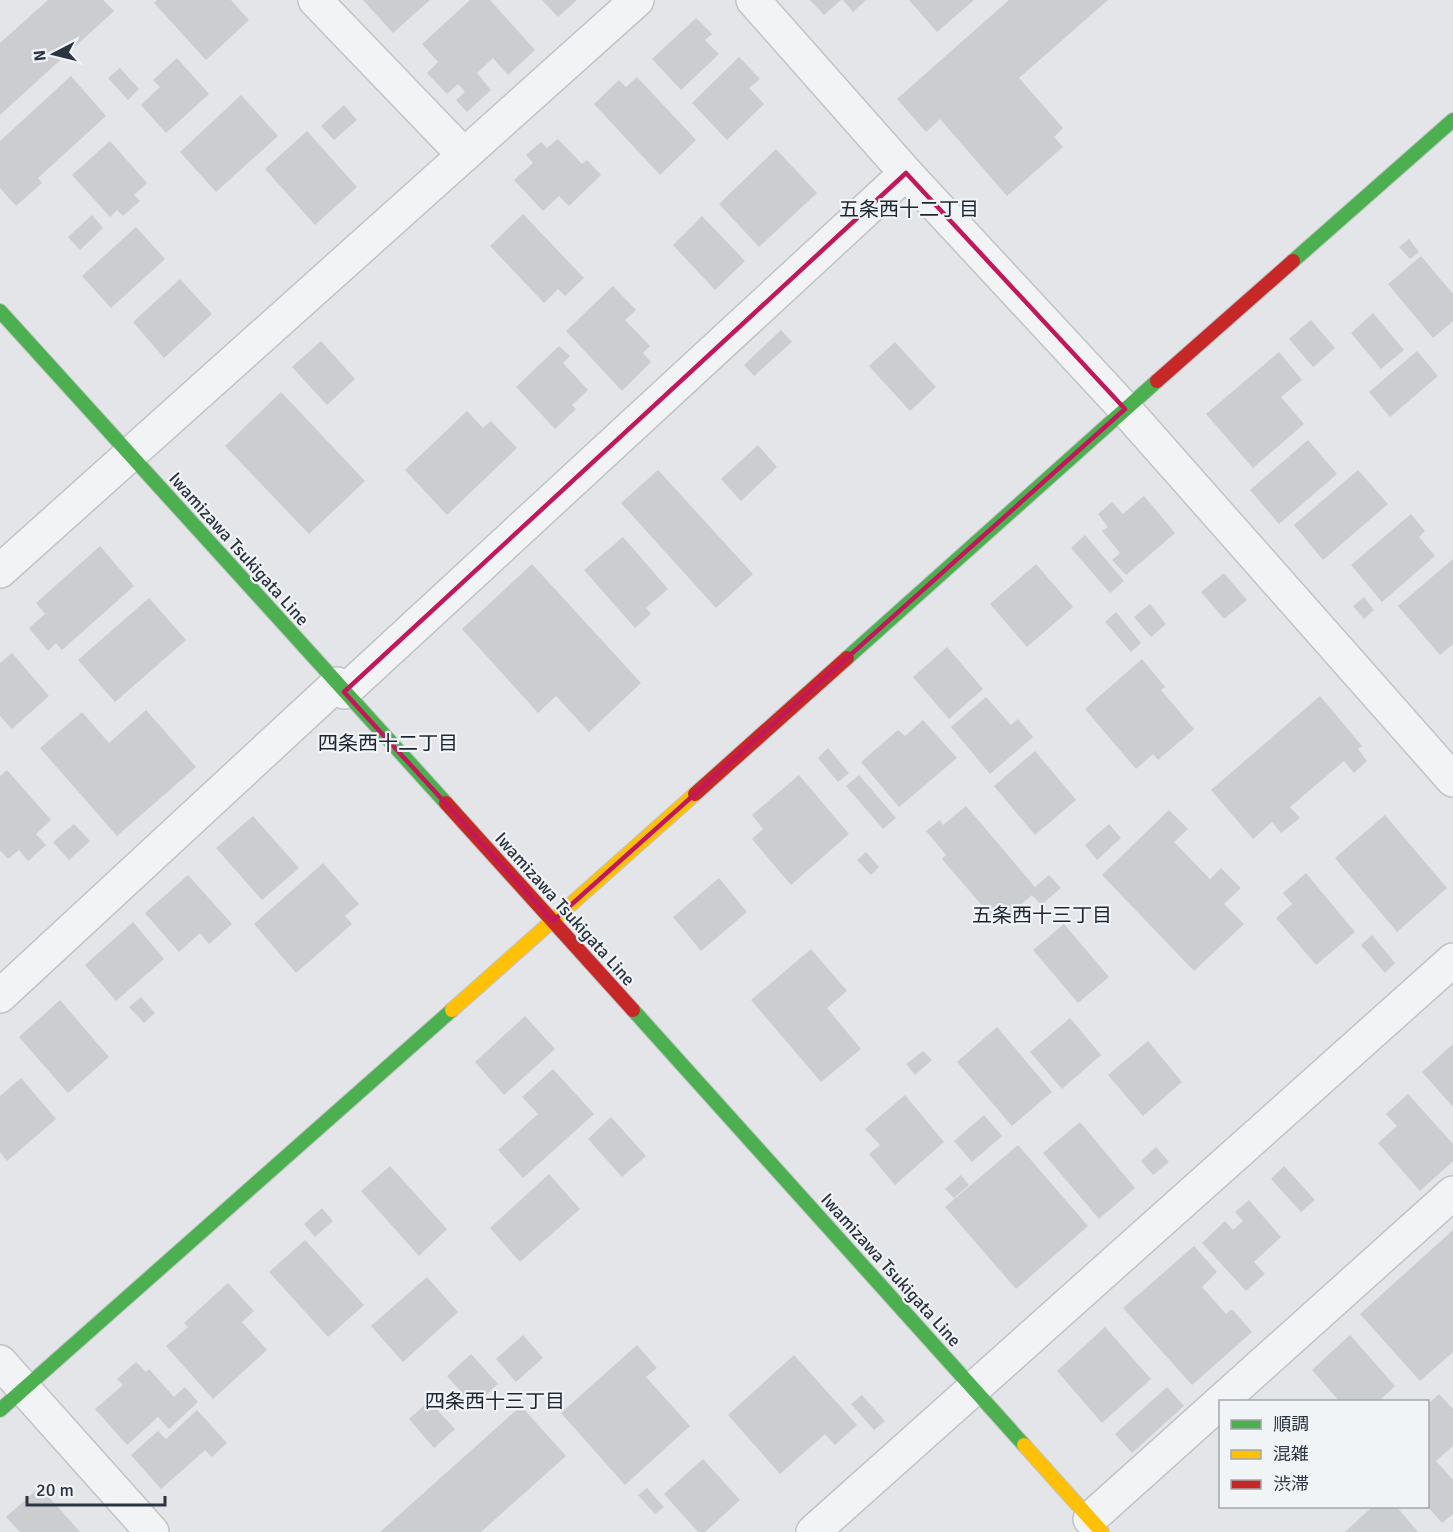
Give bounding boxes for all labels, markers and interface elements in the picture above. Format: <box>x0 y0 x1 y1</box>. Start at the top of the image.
north arrow <box>24 24 84 84</box>
text: N <box>30 49 51 62</box>
district label: 五条西十二丁目 <box>839 197 979 222</box>
street label: Iwamizawa Tsukigata Line <box>164 468 314 630</box>
district label: 四条西十二丁目 <box>318 731 458 756</box>
street label: Iwamizawa Tsukigata Line <box>490 828 640 990</box>
district label: 五条西十三丁目 <box>972 903 1112 928</box>
street label: Iwamizawa Tsukigata Line <box>816 1189 966 1351</box>
district label: 四条西十三丁目 <box>425 1389 565 1414</box>
legend <box>1219 1400 1429 1508</box>
text: 順調 <box>1273 1413 1309 1435</box>
text: 混雑 <box>1273 1443 1309 1465</box>
scale bar <box>27 1469 165 1507</box>
text: 渋滞 <box>1273 1473 1309 1495</box>
text: 20 m <box>36 1479 74 1501</box>

